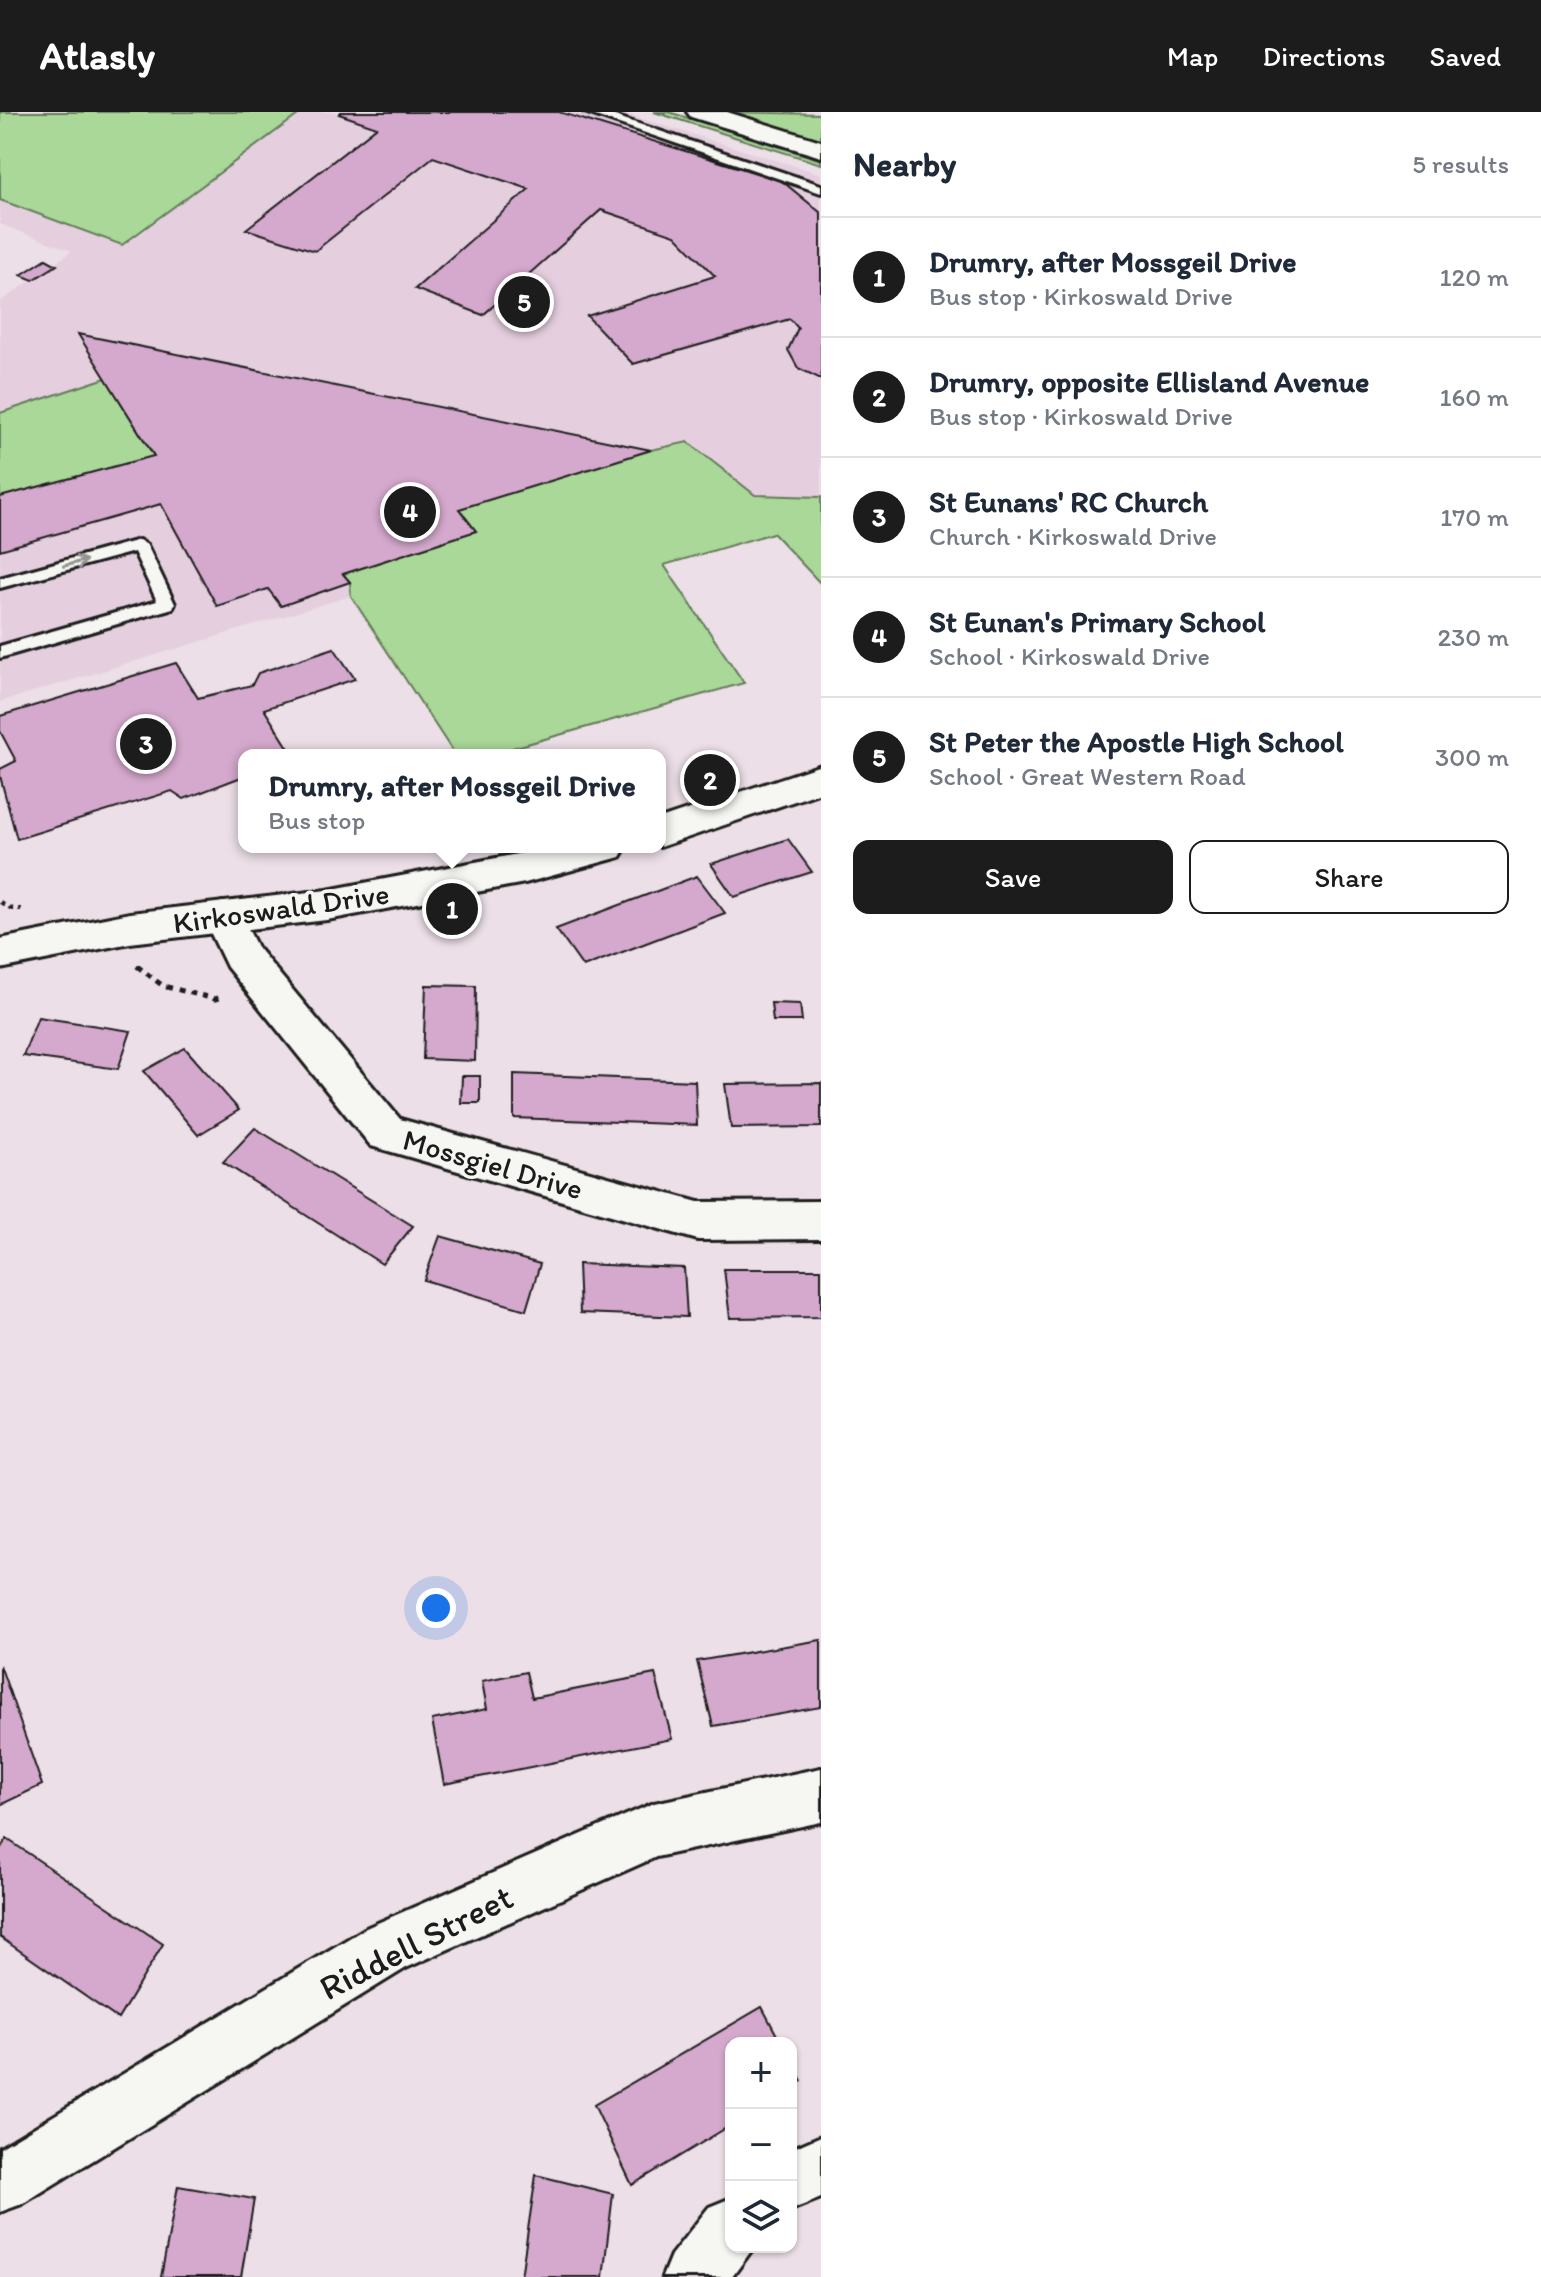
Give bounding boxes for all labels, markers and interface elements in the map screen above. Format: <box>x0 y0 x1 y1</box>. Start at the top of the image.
text: Atlasly <box>40 33 155 79</box>
text: Map <box>1167 39 1218 73</box>
text: Directions <box>1262 39 1386 73</box>
text: Saved <box>1430 39 1501 73</box>
text: Nearby <box>853 144 956 185</box>
text: 5 results <box>1412 148 1509 180</box>
text: Drumry, after Mossgeil Drive <box>929 243 1296 280</box>
text: 1 <box>873 261 885 293</box>
text: 120 m <box>1440 261 1509 293</box>
pin: 5 <box>498 272 550 332</box>
text: Bus stop · Kirkoswald Drive <box>929 280 1233 312</box>
text: Drumry, opposite Ellisland Avenue <box>929 363 1369 400</box>
text: 2 <box>872 381 886 413</box>
text: 160 m <box>1439 381 1509 413</box>
text: Bus stop · Kirkoswald Drive <box>929 400 1233 432</box>
pin: 4 <box>384 482 436 542</box>
text: St Eunans' RC Church <box>929 483 1208 520</box>
text: 3 <box>872 501 886 533</box>
text: 170 m <box>1440 501 1509 533</box>
text: Church · Kirkoswald Drive <box>929 520 1217 552</box>
one-way arrow <box>62 554 88 569</box>
text: St Eunan's Primary School <box>929 603 1265 640</box>
text: 4 <box>871 621 887 653</box>
text: 230 m <box>1437 621 1509 653</box>
text: School · Kirkoswald Drive <box>929 640 1210 672</box>
pin: 3 <box>120 714 172 774</box>
text: St Peter the Apostle High School <box>929 723 1344 760</box>
text: 5 <box>872 741 886 773</box>
text: 300 m <box>1435 741 1509 773</box>
popup <box>238 749 666 853</box>
pin: 2 <box>684 750 736 810</box>
text: School · Great Western Road <box>929 760 1246 792</box>
text: Drumry, after Mossgeil Drive <box>268 767 636 804</box>
text: Bus stop <box>268 804 365 836</box>
button: Save <box>853 840 1173 914</box>
button: Share <box>1189 840 1509 914</box>
street label: Kirkoswald Drive <box>171 875 391 941</box>
pin: 1 <box>426 879 478 939</box>
street label: Mossgiel Drive <box>399 1121 587 1207</box>
your location <box>416 1588 456 1628</box>
street label: Riddell Street <box>312 1875 520 2009</box>
map controls <box>725 2037 797 2253</box>
button: + <box>725 2037 797 2109</box>
button: − <box>725 2109 797 2181</box>
button: layers <box>725 2181 797 2253</box>

